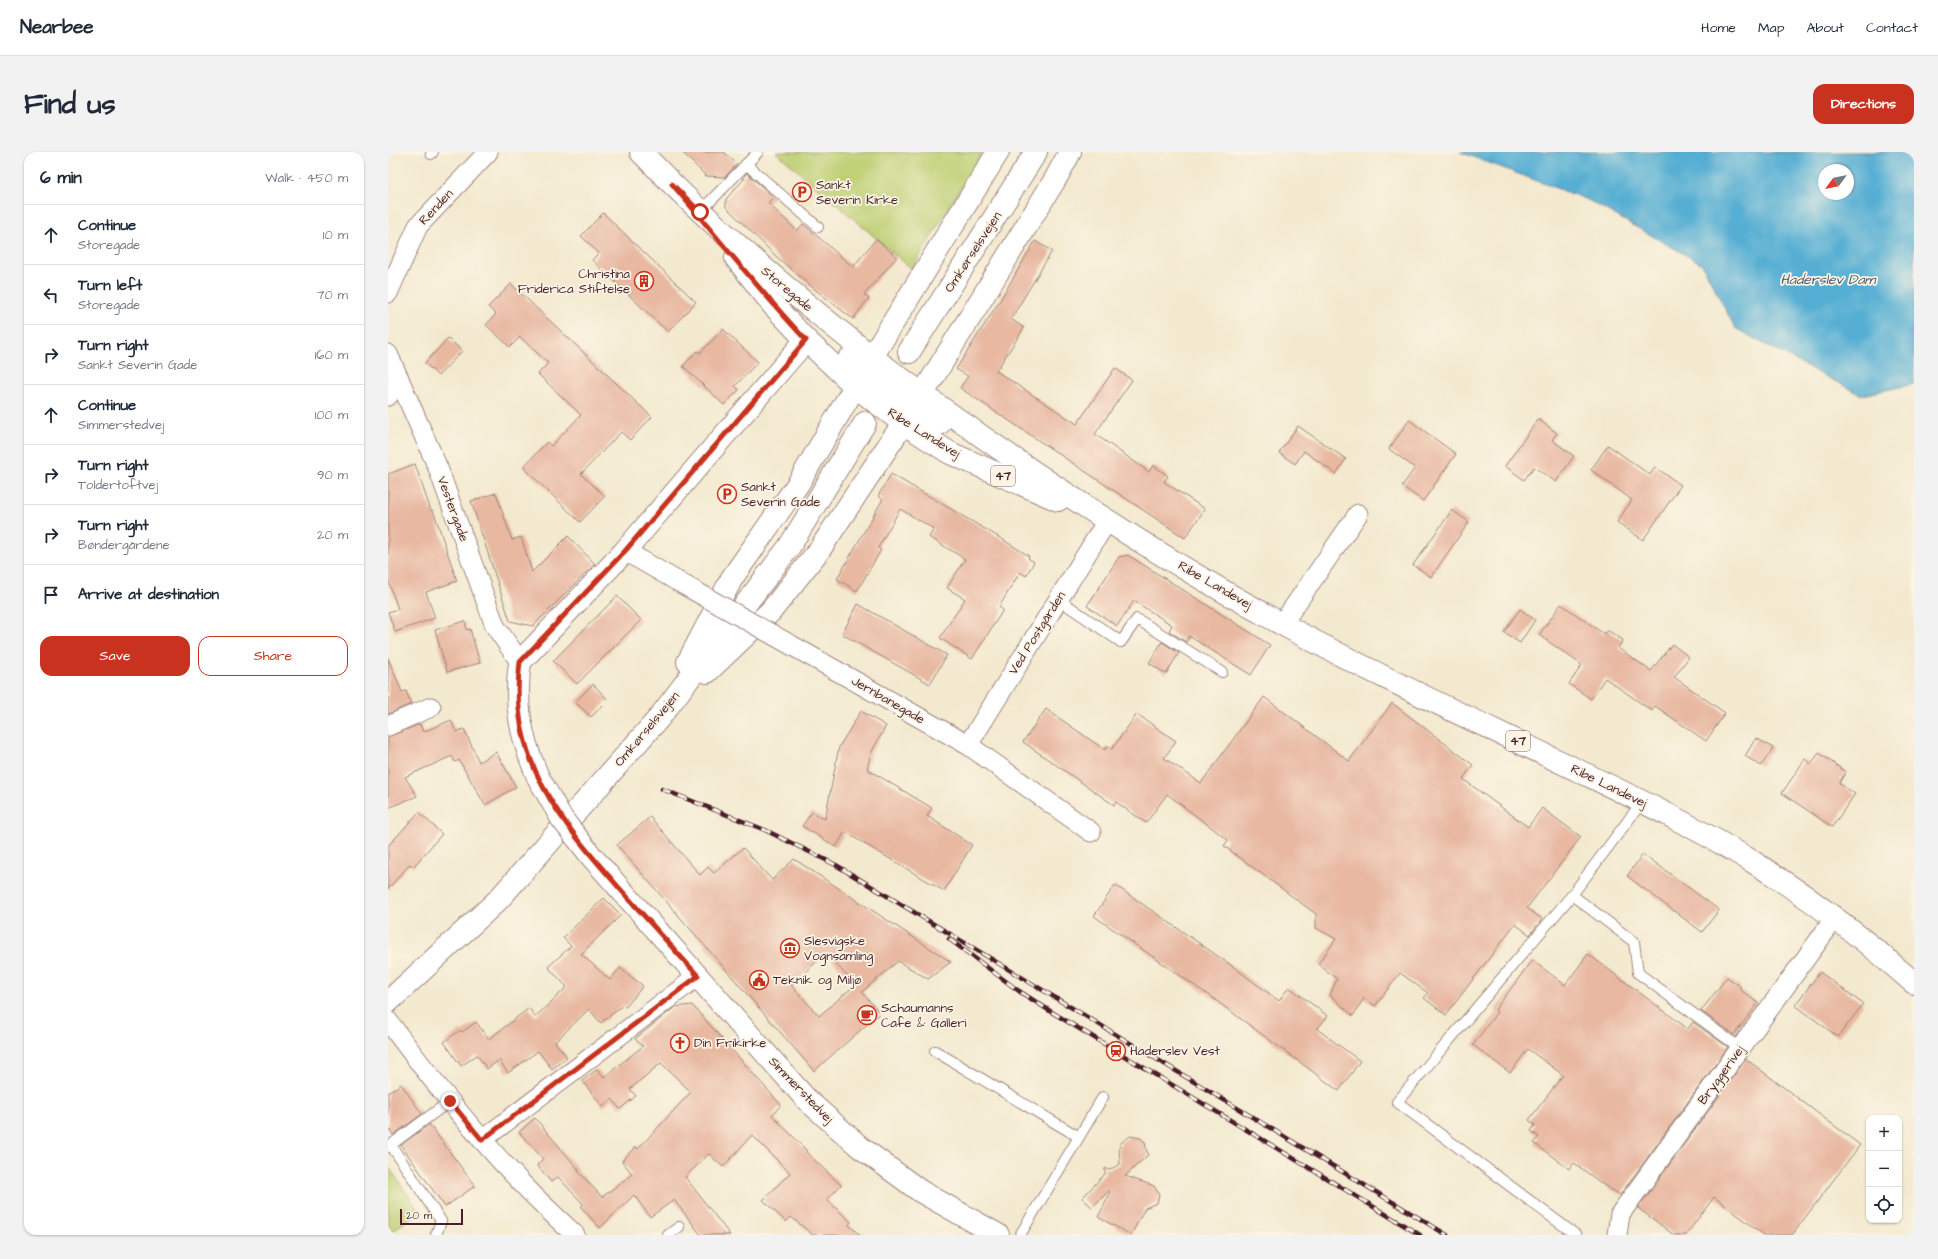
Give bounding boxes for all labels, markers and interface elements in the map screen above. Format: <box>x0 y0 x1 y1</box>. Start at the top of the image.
text: Nearbee <box>20 14 94 41</box>
text: Home <box>1701 18 1736 38</box>
text: Map <box>1758 18 1784 38</box>
text: About <box>1806 18 1844 38</box>
text: Contact <box>1866 18 1918 38</box>
button: Directions <box>1813 84 1914 124</box>
text: Find us <box>24 85 115 124</box>
north arrow <box>1818 164 1854 200</box>
text: 6 min <box>40 166 82 190</box>
text: Walk · 450 m <box>265 169 348 187</box>
place label: Sankt Severin Kirke <box>816 176 898 209</box>
parking icon: Sankt Severin Kirke <box>791 181 813 203</box>
street label: Renden <box>415 185 458 229</box>
route start <box>691 203 709 221</box>
street label: Omkørselsvejen <box>940 208 1006 296</box>
text: Continue <box>78 215 136 236</box>
icon: ahead <box>40 224 62 246</box>
text: 10 m <box>323 226 348 244</box>
text: Storegade <box>78 236 140 254</box>
street label: Storegade <box>757 262 817 317</box>
place label: Christina Friderica Stiftelse <box>518 265 630 298</box>
building icon: Christina Friderica Stiftelse <box>633 270 655 292</box>
water label: Haderslev Dam <box>1781 270 1878 290</box>
text: Turn left <box>78 275 142 296</box>
icon: left <box>40 284 62 306</box>
text: 70 m <box>316 286 348 304</box>
text: Storegade <box>78 296 140 314</box>
text: Turn right <box>78 335 149 356</box>
icon: right <box>40 344 62 366</box>
text: 160 m <box>315 346 348 364</box>
text: Sankt Severin Gade <box>78 356 197 374</box>
text: Continue <box>78 395 136 416</box>
street label: Ribe Landevej <box>884 403 964 463</box>
icon: ahead <box>40 404 62 426</box>
text: 100 m <box>315 406 348 424</box>
text: Simmerstedvej <box>78 416 164 434</box>
text: Turn right <box>78 455 149 476</box>
icon: right <box>40 464 62 486</box>
text: 90 m <box>317 466 348 484</box>
road number: 47 <box>991 466 1015 486</box>
street label: Vestergade <box>432 474 473 544</box>
text: Toldertoftvej <box>78 476 158 494</box>
place label: Sankt Severin Gade <box>741 478 820 511</box>
parking icon: Sankt Severin Gade <box>716 483 738 505</box>
text: Turn right <box>78 515 149 536</box>
icon: right <box>40 524 62 546</box>
text: 20 m <box>317 526 348 544</box>
text: Bøndergårdene <box>78 536 170 554</box>
street label: Ribe Landevej <box>1175 557 1256 614</box>
icon: arrive <box>40 584 62 606</box>
text: Arrive at destination <box>78 584 219 605</box>
street label: Ved Postgården <box>1004 587 1071 679</box>
button: Save <box>40 636 190 676</box>
button: Share <box>198 636 348 676</box>
street label: Jernbanegade <box>847 672 928 729</box>
street label: Omkørselsvejen <box>610 687 684 770</box>
road number: 47 <box>1506 731 1530 751</box>
street label: Ribe Landevej <box>1568 760 1651 813</box>
place label: Slesvigske Vognsamling <box>804 932 873 966</box>
museum icon: Slesvigske Vognsamling <box>779 937 801 959</box>
public building icon: Teknik og Miljø <box>748 969 770 991</box>
place label: Teknik og Miljø <box>773 971 862 990</box>
place label: Schaumanns Cafe & Galleri <box>881 999 967 1032</box>
cafe icon: Schaumanns Cafe & Galleri <box>856 1004 878 1026</box>
church icon: Din Frikirke <box>669 1032 691 1054</box>
place label: Din Frikirke <box>694 1034 766 1052</box>
station icon: Haderslev Vest <box>1105 1040 1127 1062</box>
street label: Bryggerivej <box>1693 1041 1750 1109</box>
place label: Haderslev Vest <box>1130 1042 1221 1060</box>
street label: Simmerstedvej <box>765 1053 838 1128</box>
route end <box>441 1092 459 1110</box>
map controls <box>1866 1115 1902 1223</box>
button: + <box>1866 1115 1902 1151</box>
button: − <box>1866 1151 1902 1187</box>
button: locate <box>1866 1187 1902 1223</box>
scale bar <box>400 1207 463 1226</box>
text: 20 m <box>406 1208 432 1223</box>

